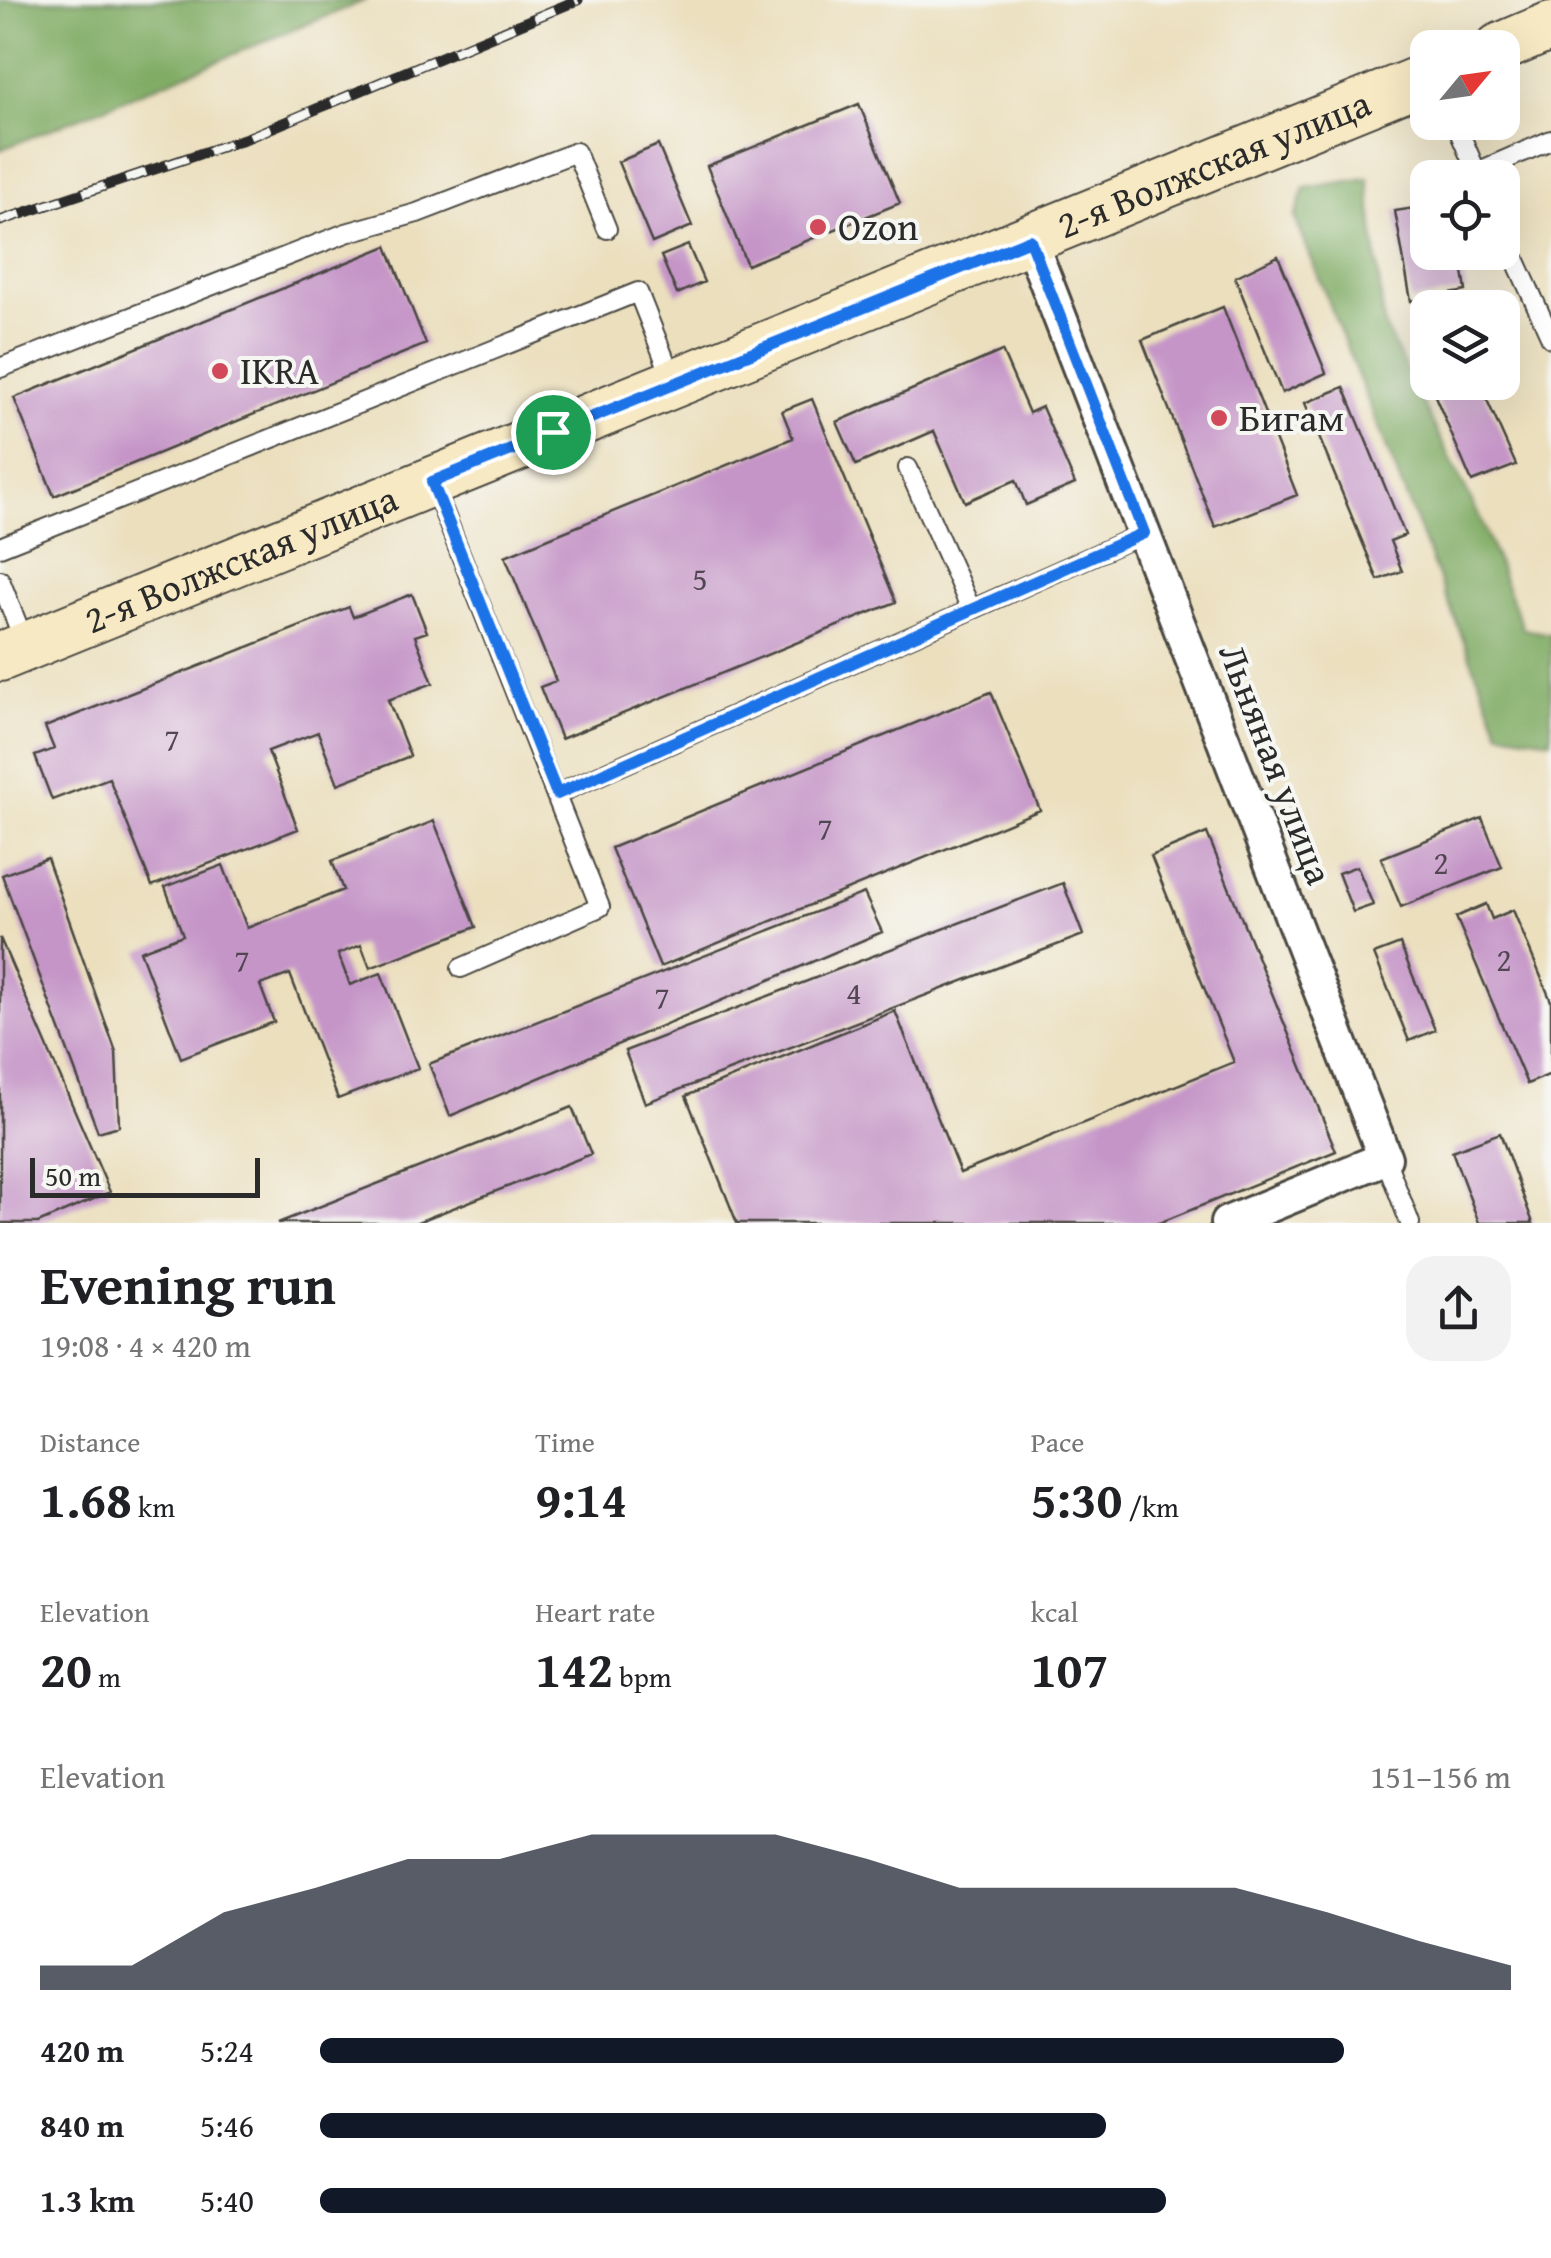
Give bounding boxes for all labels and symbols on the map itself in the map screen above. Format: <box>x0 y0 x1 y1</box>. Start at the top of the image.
north arrow <box>1410 30 1520 140</box>
street label: 2-я Волжская улица <box>1048 74 1378 252</box>
place label: Ozon <box>838 198 918 254</box>
marker: Ozon <box>807 216 829 238</box>
place label: IKRA <box>240 342 319 398</box>
marker: IKRA <box>209 360 231 382</box>
place label: Бигам <box>1239 389 1344 445</box>
pin <box>511 390 596 475</box>
marker: Бигам <box>1208 407 1230 429</box>
street label: 2-я Волжская улица <box>75 469 406 647</box>
house number: 5 <box>692 555 708 602</box>
street label: Льняная улица <box>1205 635 1349 892</box>
house number: 7 <box>164 716 180 763</box>
house number: 7 <box>817 805 833 852</box>
house number: 2 <box>1433 839 1449 886</box>
house number: 2 <box>1496 936 1512 983</box>
house number: 7 <box>234 937 250 984</box>
house number: 4 <box>846 969 862 1016</box>
house number: 7 <box>654 974 670 1021</box>
scale bar <box>30 1153 260 1198</box>

